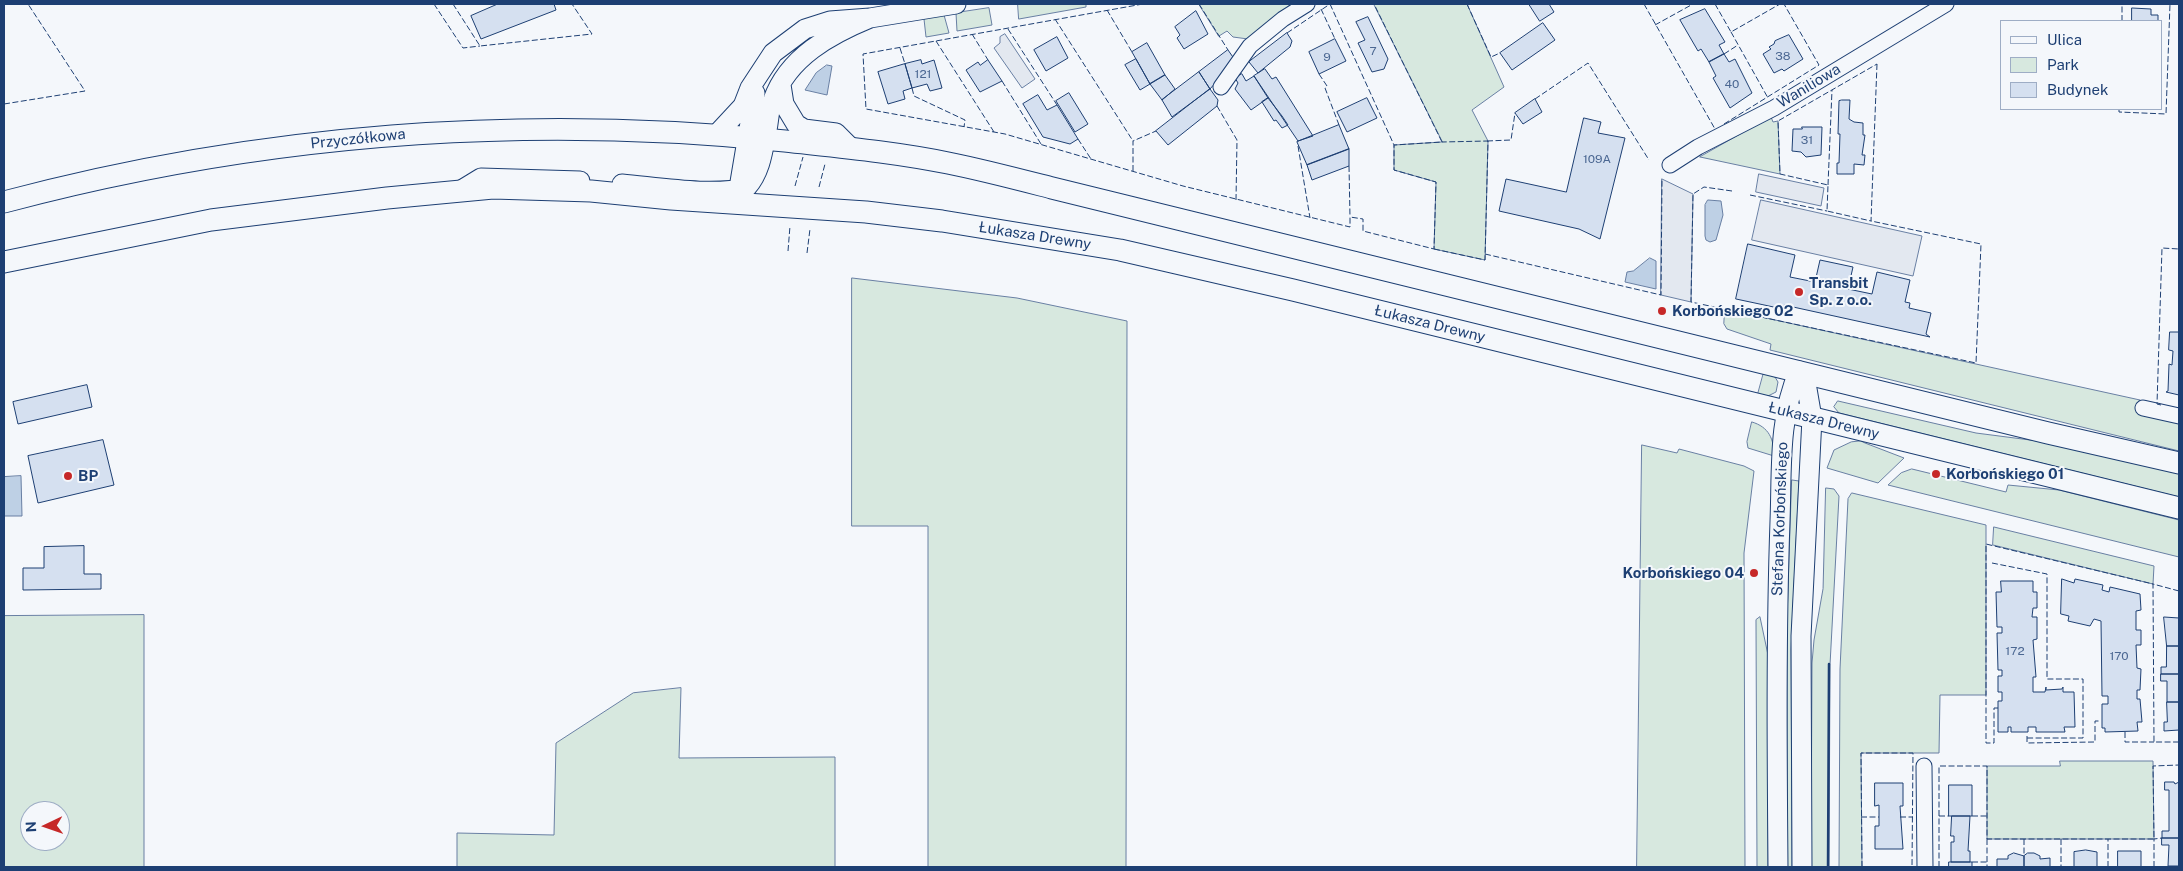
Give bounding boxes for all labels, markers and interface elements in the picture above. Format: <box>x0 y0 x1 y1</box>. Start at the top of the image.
legend <box>2000 20 2163 110</box>
text: Ulica <box>2047 31 2082 48</box>
house number: 7 <box>1369 44 1377 58</box>
house number: 38 <box>1775 49 1791 63</box>
house number: 9 <box>1323 50 1331 64</box>
text: Park <box>2047 56 2079 73</box>
street label: Waniliowa <box>1774 60 1844 112</box>
house number: 121 <box>915 67 931 81</box>
house number: 40 <box>1725 77 1739 91</box>
text: Budynek <box>2047 81 2108 98</box>
street label: Przyczółkowa <box>310 125 406 153</box>
house number: 31 <box>1801 133 1813 147</box>
house number: 109A <box>1583 152 1611 166</box>
street label: Łukasza Drewny <box>978 218 1092 254</box>
place label: Transbit Sp. z o.o. <box>1809 274 1872 309</box>
marker: Transbit Sp. z o.o. <box>1793 286 1805 298</box>
street label: Łukasza Drewny <box>1373 302 1487 346</box>
place label: Korbońskiego 02 <box>1672 302 1793 320</box>
marker: Korbońskiego 02 <box>1656 305 1668 317</box>
street label: Łukasza Drewny <box>1767 399 1881 443</box>
street label: Stefana Korbońskiego <box>1768 442 1792 596</box>
place label: Korbońskiego 01 <box>1946 465 2064 483</box>
place label: BP <box>78 467 98 485</box>
marker: Korbońskiego 01 <box>1930 468 1942 480</box>
marker: BP <box>62 470 74 482</box>
place label: Korbońskiego 04 <box>1622 564 1744 582</box>
marker: Korbońskiego 04 <box>1748 567 1760 579</box>
house number: 172 <box>2005 644 2025 658</box>
house number: 170 <box>2109 649 2129 663</box>
north arrow <box>20 801 70 851</box>
text: N <box>23 821 39 833</box>

